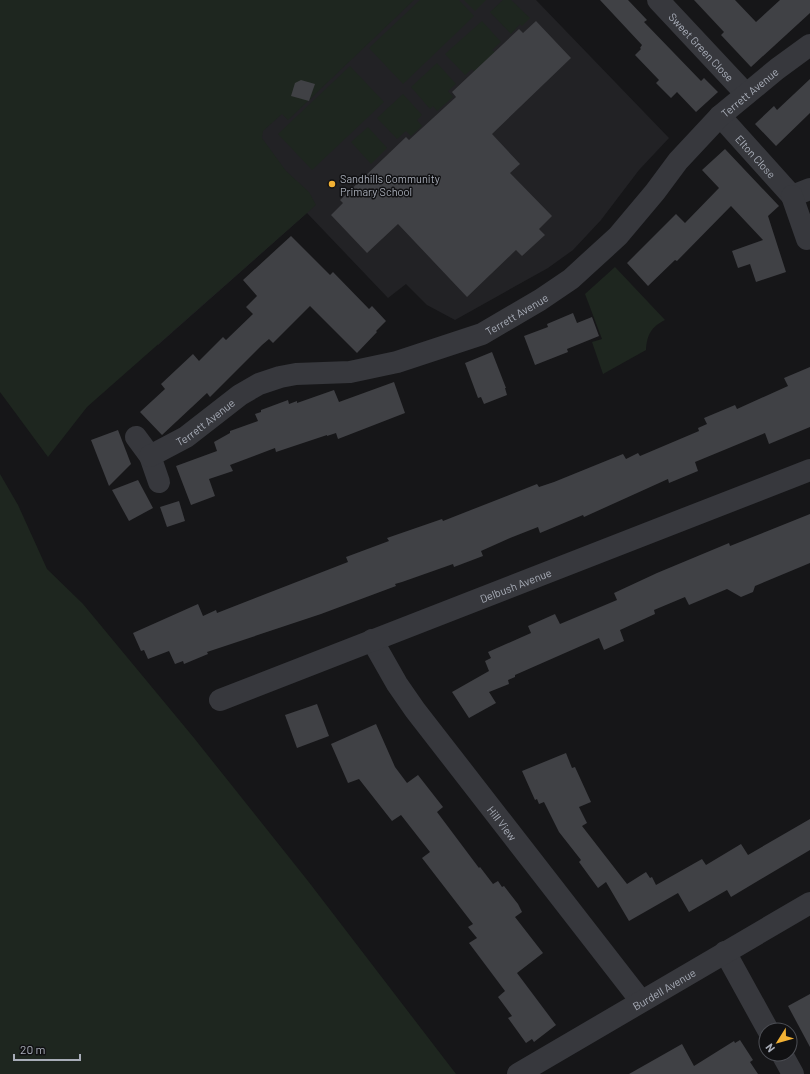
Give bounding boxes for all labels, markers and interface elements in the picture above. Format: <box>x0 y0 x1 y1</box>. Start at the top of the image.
street label: Sweet Green Close <box>667 10 737 84</box>
street label: Terrett Avenue <box>718 64 781 119</box>
street label: Elton Close <box>733 132 779 180</box>
place label: Sandhills Community Primary School <box>340 172 440 198</box>
marker: Sandhills Community Primary School <box>327 179 337 189</box>
street label: Terrett Avenue <box>483 290 550 337</box>
street label: Terrett Avenue <box>173 395 237 448</box>
street label: Delbush Avenue <box>478 565 553 605</box>
street label: Hill View <box>485 803 520 843</box>
street label: Burdell Avenue <box>630 965 698 1012</box>
north arrow <box>758 1022 798 1062</box>
scale bar <box>14 1036 80 1062</box>
text: N <box>762 1041 777 1055</box>
text: 20 m <box>20 1042 46 1056</box>

